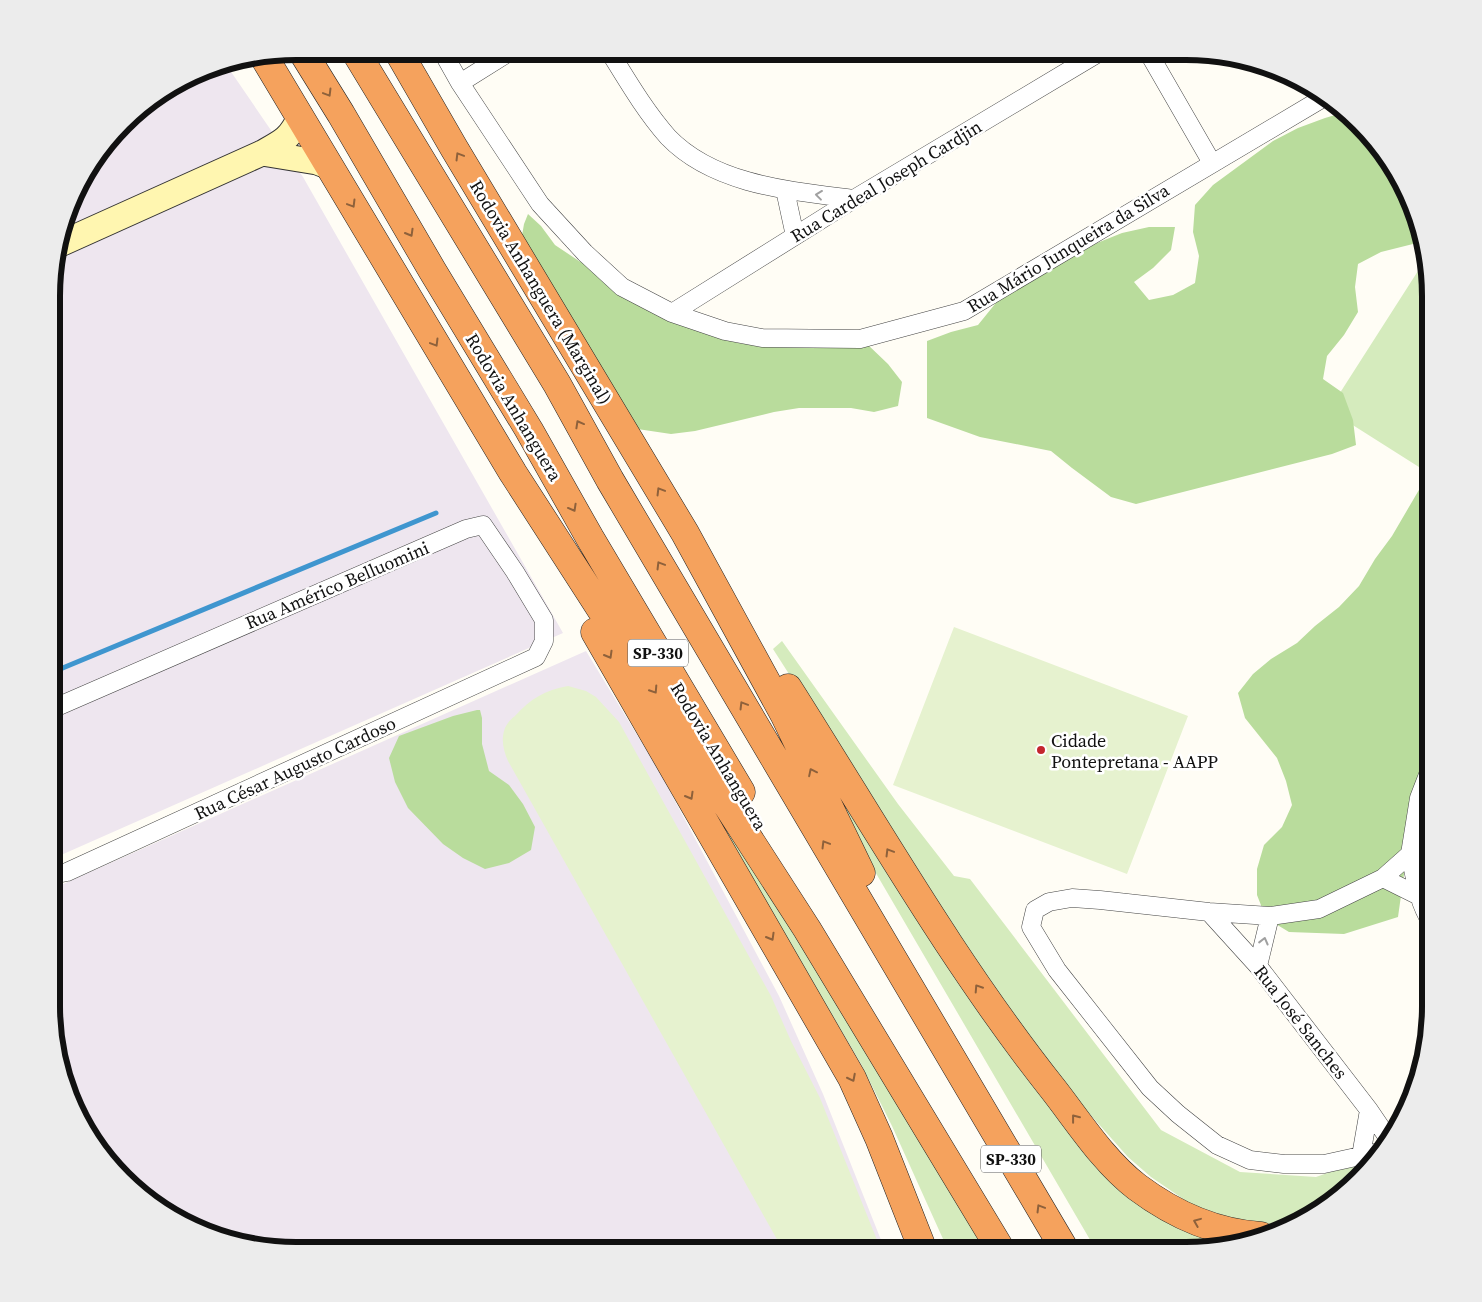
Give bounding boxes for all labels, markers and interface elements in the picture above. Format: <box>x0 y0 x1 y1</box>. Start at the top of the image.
one-way arrow <box>321 87 331 96</box>
street label: Rua Cardeal Joseph Cardjin <box>786 114 986 248</box>
one-way arrow <box>456 153 466 162</box>
street label: Rodovia Anhanguera (Marginal) <box>465 176 617 408</box>
street label: Rua Mário Junqueira da Silva <box>962 177 1174 318</box>
one-way arrow <box>815 190 824 200</box>
one-way arrow <box>345 198 355 207</box>
one-way arrow <box>404 228 414 237</box>
street label: Rodovia Anhanguera <box>461 329 567 485</box>
one-way arrow <box>429 338 439 347</box>
one-way arrow <box>575 420 585 429</box>
one-way arrow <box>656 487 666 496</box>
one-way arrow <box>567 503 577 512</box>
street label: Rua Américo Belluomini <box>241 535 433 635</box>
one-way arrow <box>656 561 666 570</box>
road number: SP-330 <box>628 640 688 666</box>
one-way arrow <box>603 650 613 659</box>
street label: Rodovia Anhanguera <box>665 677 774 835</box>
one-way arrow <box>647 685 657 694</box>
one-way arrow <box>739 701 749 710</box>
street label: Rua César Augusto Cardoso <box>190 710 400 826</box>
place label: Cidade Pontepretana - AAPP <box>1051 728 1218 774</box>
marker: Cidade Pontepretana - AAPP <box>1035 744 1047 756</box>
one-way arrow <box>808 768 818 777</box>
one-way arrow <box>684 791 694 800</box>
one-way arrow <box>822 841 832 850</box>
one-way arrow <box>886 848 896 857</box>
one-way arrow <box>765 931 775 940</box>
one-way arrow <box>1258 937 1269 946</box>
street label: Rua José Sanches <box>1249 960 1354 1084</box>
one-way arrow <box>975 984 984 994</box>
one-way arrow <box>846 1073 856 1082</box>
one-way arrow <box>1073 1115 1081 1124</box>
road number: SP-330 <box>981 1146 1041 1172</box>
one-way arrow <box>1036 1205 1046 1214</box>
one-way arrow <box>1193 1217 1202 1228</box>

